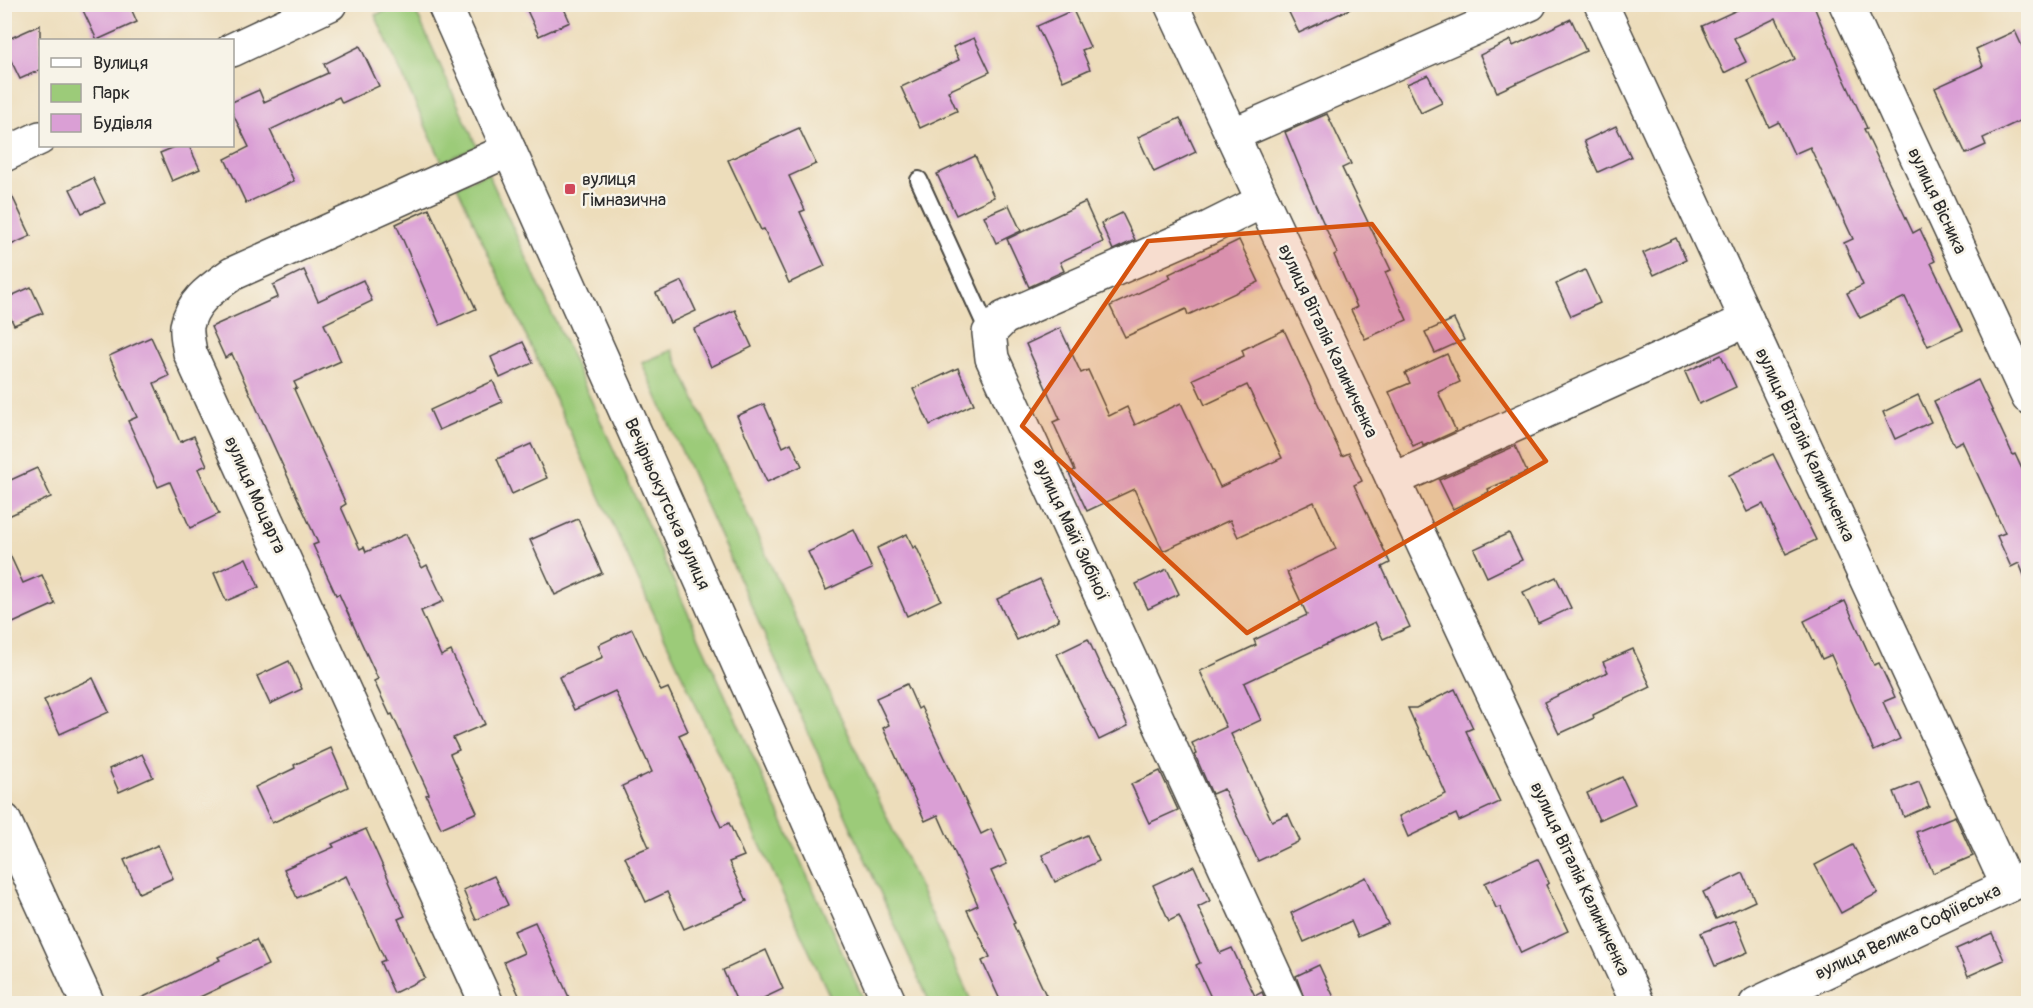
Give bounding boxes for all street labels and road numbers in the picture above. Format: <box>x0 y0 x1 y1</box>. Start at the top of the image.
street label: вулиця Вісника <box>1902 144 1972 258</box>
street label: вулиця Віталія Калиниченка <box>1273 240 1383 442</box>
street label: вулиця Віталія Калиниченка <box>1750 344 1860 546</box>
street label: Вечірньокутська вулиця <box>619 415 715 593</box>
street label: вулиця Моцарта <box>219 433 291 557</box>
street label: вулиця Майї Зибіної <box>1028 455 1114 605</box>
street label: вулиця Віталія Калиниченка <box>1525 778 1635 980</box>
street label: вулиця Велика Софіївська <box>1811 879 2005 985</box>

